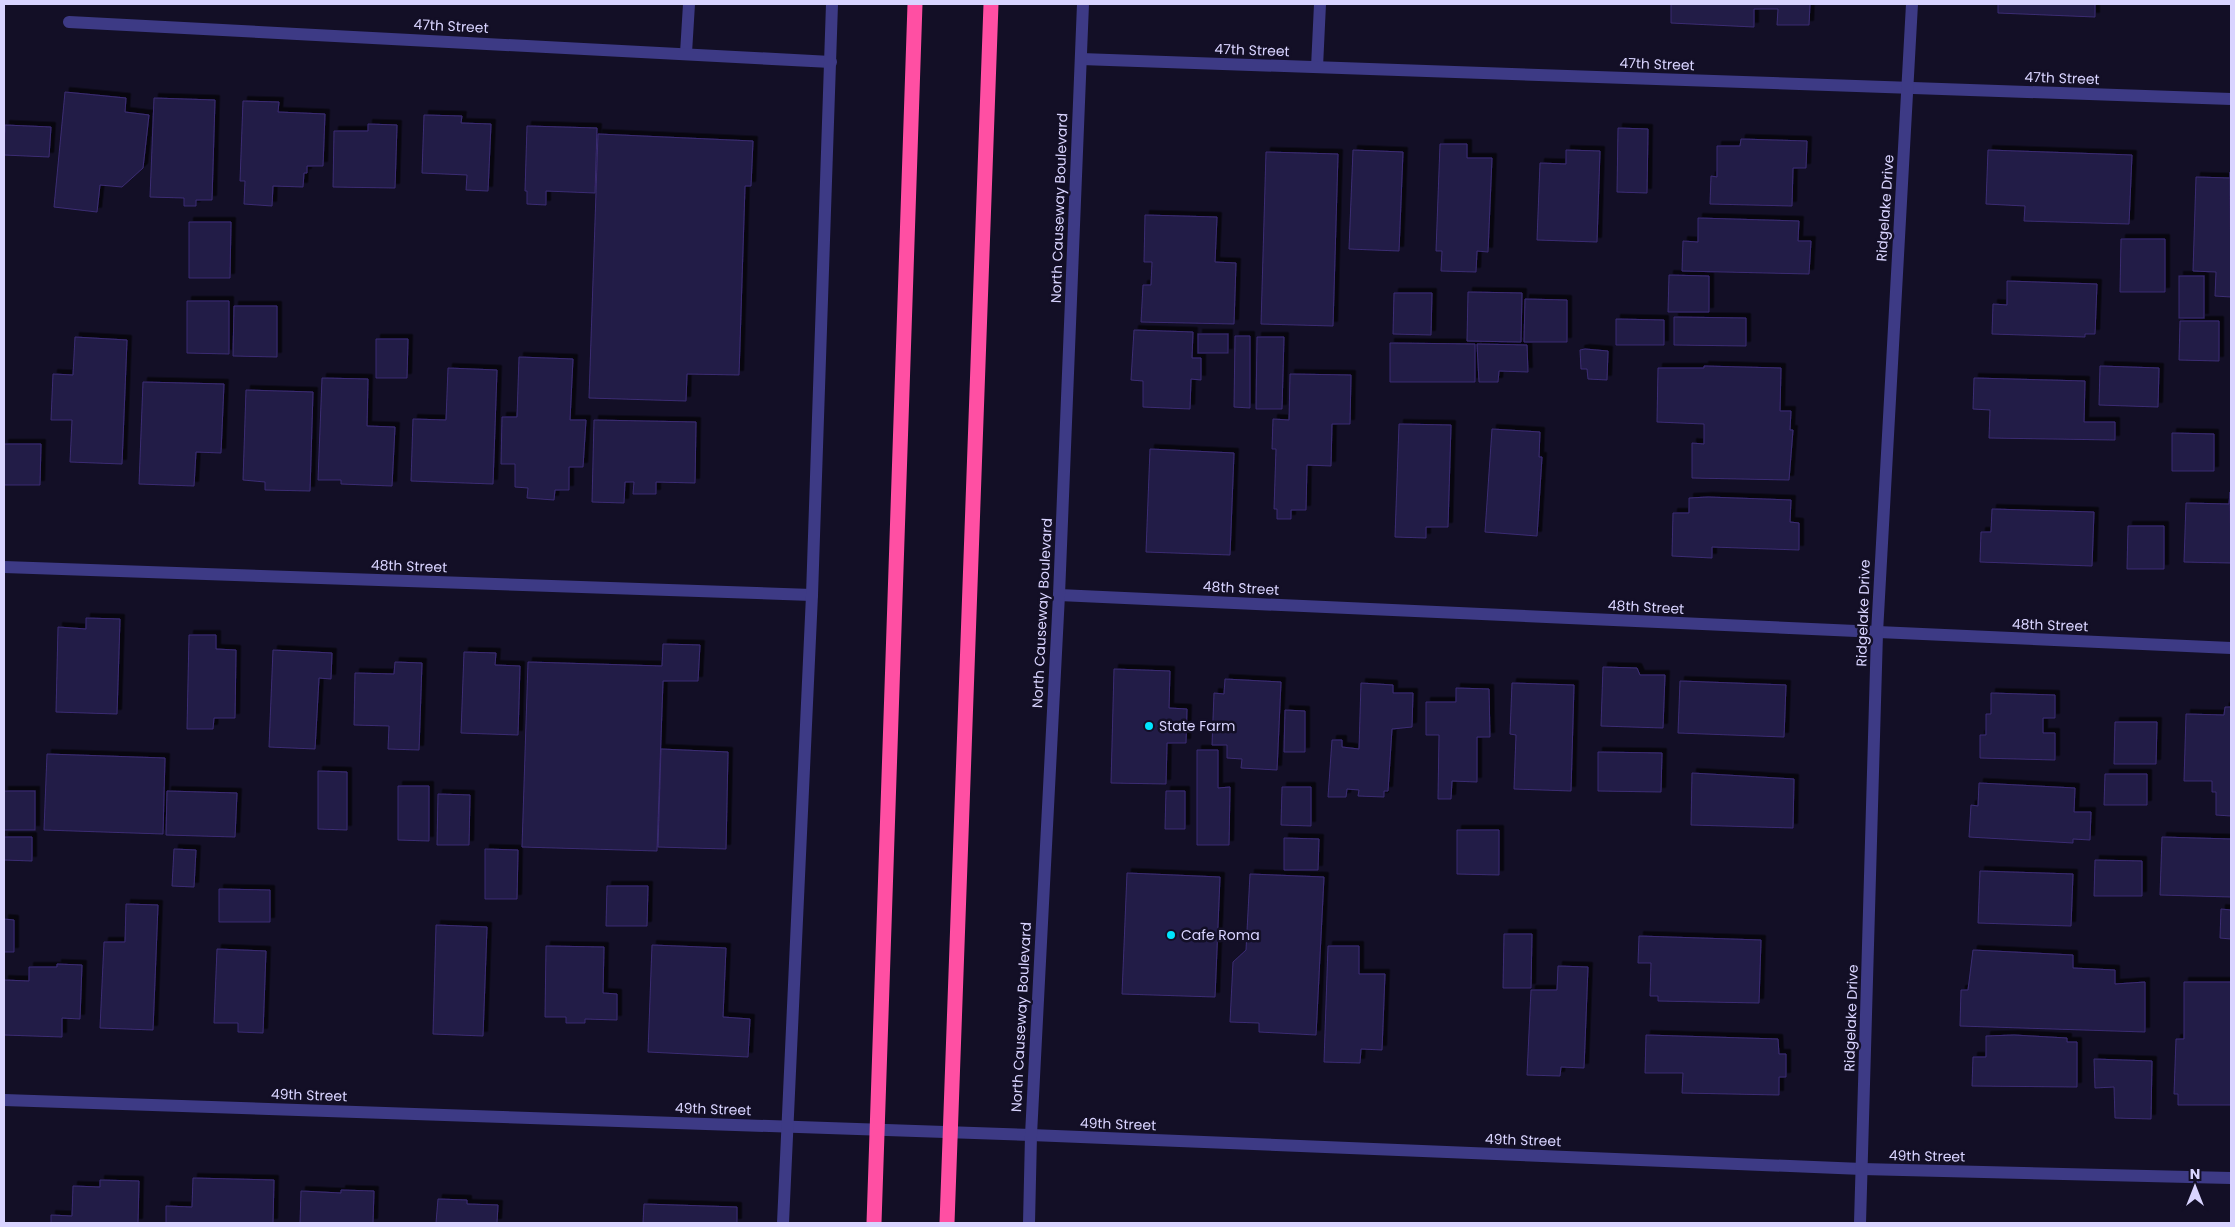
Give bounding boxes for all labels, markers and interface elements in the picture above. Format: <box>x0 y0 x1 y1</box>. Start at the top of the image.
street label: 47th Street <box>413 14 489 38</box>
street label: 47th Street <box>1214 39 1290 61</box>
street label: 47th Street <box>1619 53 1695 75</box>
street label: 47th Street <box>2024 67 2100 89</box>
street label: North Causeway Boulevard <box>1046 113 1072 303</box>
street label: Ridgelake Drive <box>1871 154 1899 262</box>
street label: North Causeway Boulevard <box>1027 517 1057 709</box>
street label: 48th Street <box>370 555 448 577</box>
street label: Ridgelake Drive <box>1851 559 1875 667</box>
street label: 48th Street <box>1202 576 1280 600</box>
street label: 48th Street <box>1607 595 1685 619</box>
street label: 48th Street <box>2011 614 2089 636</box>
place label: State Farm <box>1159 716 1235 736</box>
marker: State Farm <box>1143 720 1155 732</box>
street label: North Causeway Boulevard <box>1006 921 1036 1113</box>
place label: Cafe Roma <box>1181 925 1260 945</box>
marker: Cafe Roma <box>1165 929 1177 941</box>
street label: Ridgelake Drive <box>1839 964 1863 1072</box>
street label: 49th Street <box>270 1084 348 1106</box>
street label: 49th Street <box>674 1098 752 1120</box>
street label: 49th Street <box>1079 1113 1157 1135</box>
street label: 49th Street <box>1484 1129 1562 1151</box>
street label: 49th Street <box>1889 1145 1965 1167</box>
north arrow <box>2170 1162 2220 1212</box>
text: N <box>2190 1164 2200 1184</box>

